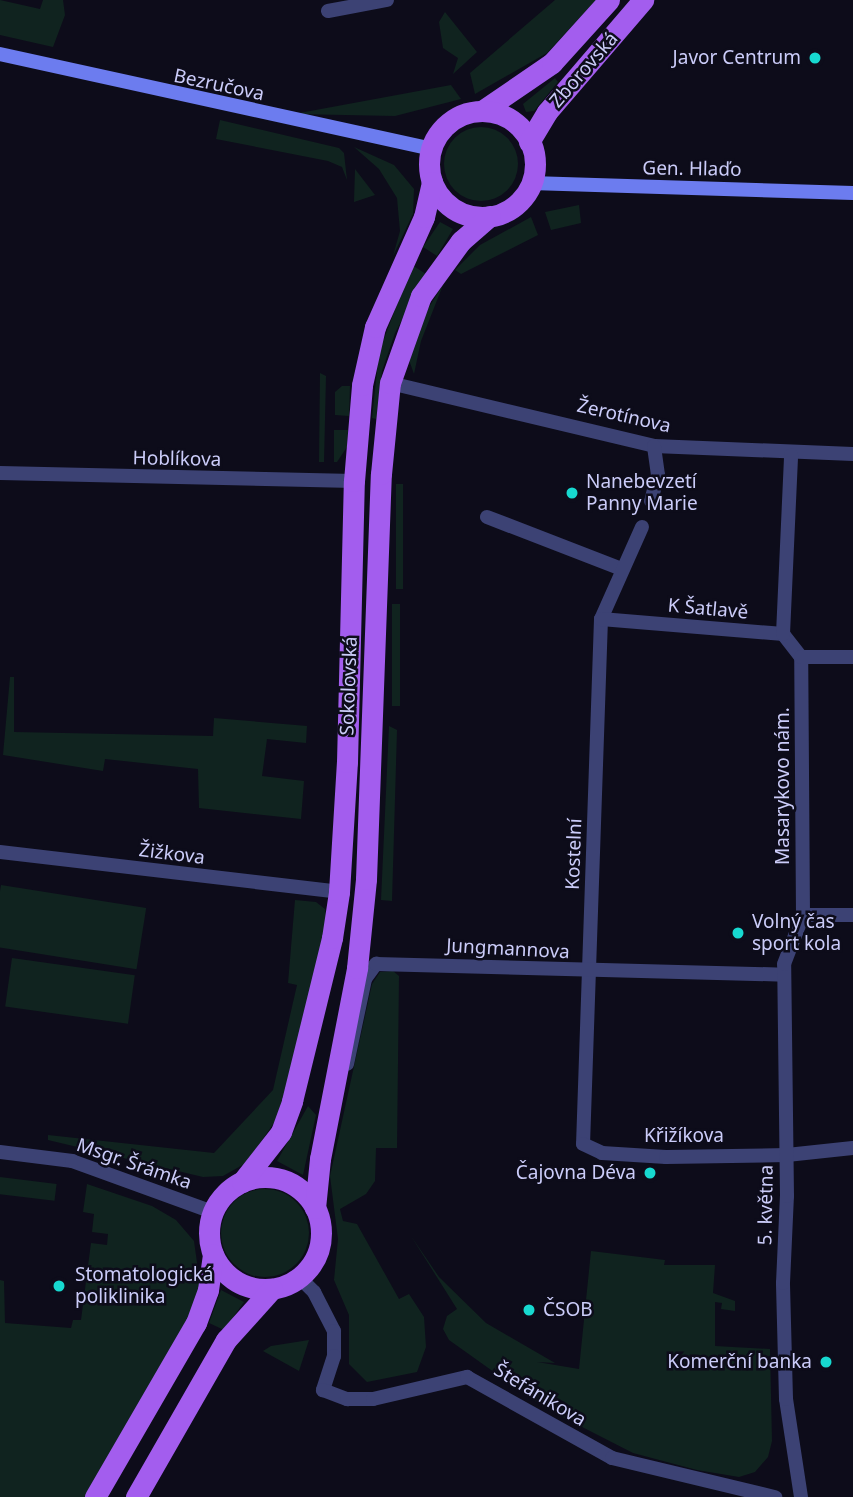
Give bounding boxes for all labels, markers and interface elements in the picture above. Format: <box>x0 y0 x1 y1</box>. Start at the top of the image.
street label: Zborovská <box>545 28 623 112</box>
place label: Javor Centrum <box>673 47 801 69</box>
marker: Javor Centrum <box>807 50 823 66</box>
street label: Bezručova <box>172 64 266 106</box>
street label: Gen. Hlaďo <box>642 157 742 181</box>
street label: Žerotínova <box>575 394 673 438</box>
street label: Hoblíkova <box>132 447 222 471</box>
place label: Nanebevzetí Panny Marie <box>586 471 698 515</box>
marker: Nanebevzetí Panny Marie <box>564 485 580 501</box>
street label: K Šatlavě <box>667 594 749 624</box>
street label: Sokolovská <box>336 636 362 736</box>
street label: Masarykovo nám. <box>772 707 794 865</box>
street label: Kostelní <box>561 818 587 890</box>
street label: Žižkova <box>138 839 206 869</box>
place label: Volný čas sport kola <box>752 911 841 955</box>
marker: Volný čas sport kola <box>730 925 746 941</box>
street label: Jungmannova <box>446 934 570 964</box>
street label: Křižíkova <box>644 1125 724 1147</box>
street label: Msgr. Šrámka <box>74 1134 194 1194</box>
place label: Čajovna Déva <box>516 1162 636 1184</box>
street label: 5. května <box>754 1164 778 1246</box>
marker: Čajovna Déva <box>642 1165 658 1181</box>
place label: Stomatologická poliklinika <box>75 1264 213 1308</box>
marker: Stomatologická poliklinika <box>49 1276 69 1296</box>
place label: ČSOB <box>543 1299 593 1321</box>
marker: ČSOB <box>521 1302 537 1318</box>
place label: Komerční banka <box>667 1351 812 1373</box>
marker: Komerční banka <box>818 1354 834 1370</box>
street label: Štefánikova <box>490 1359 590 1431</box>

